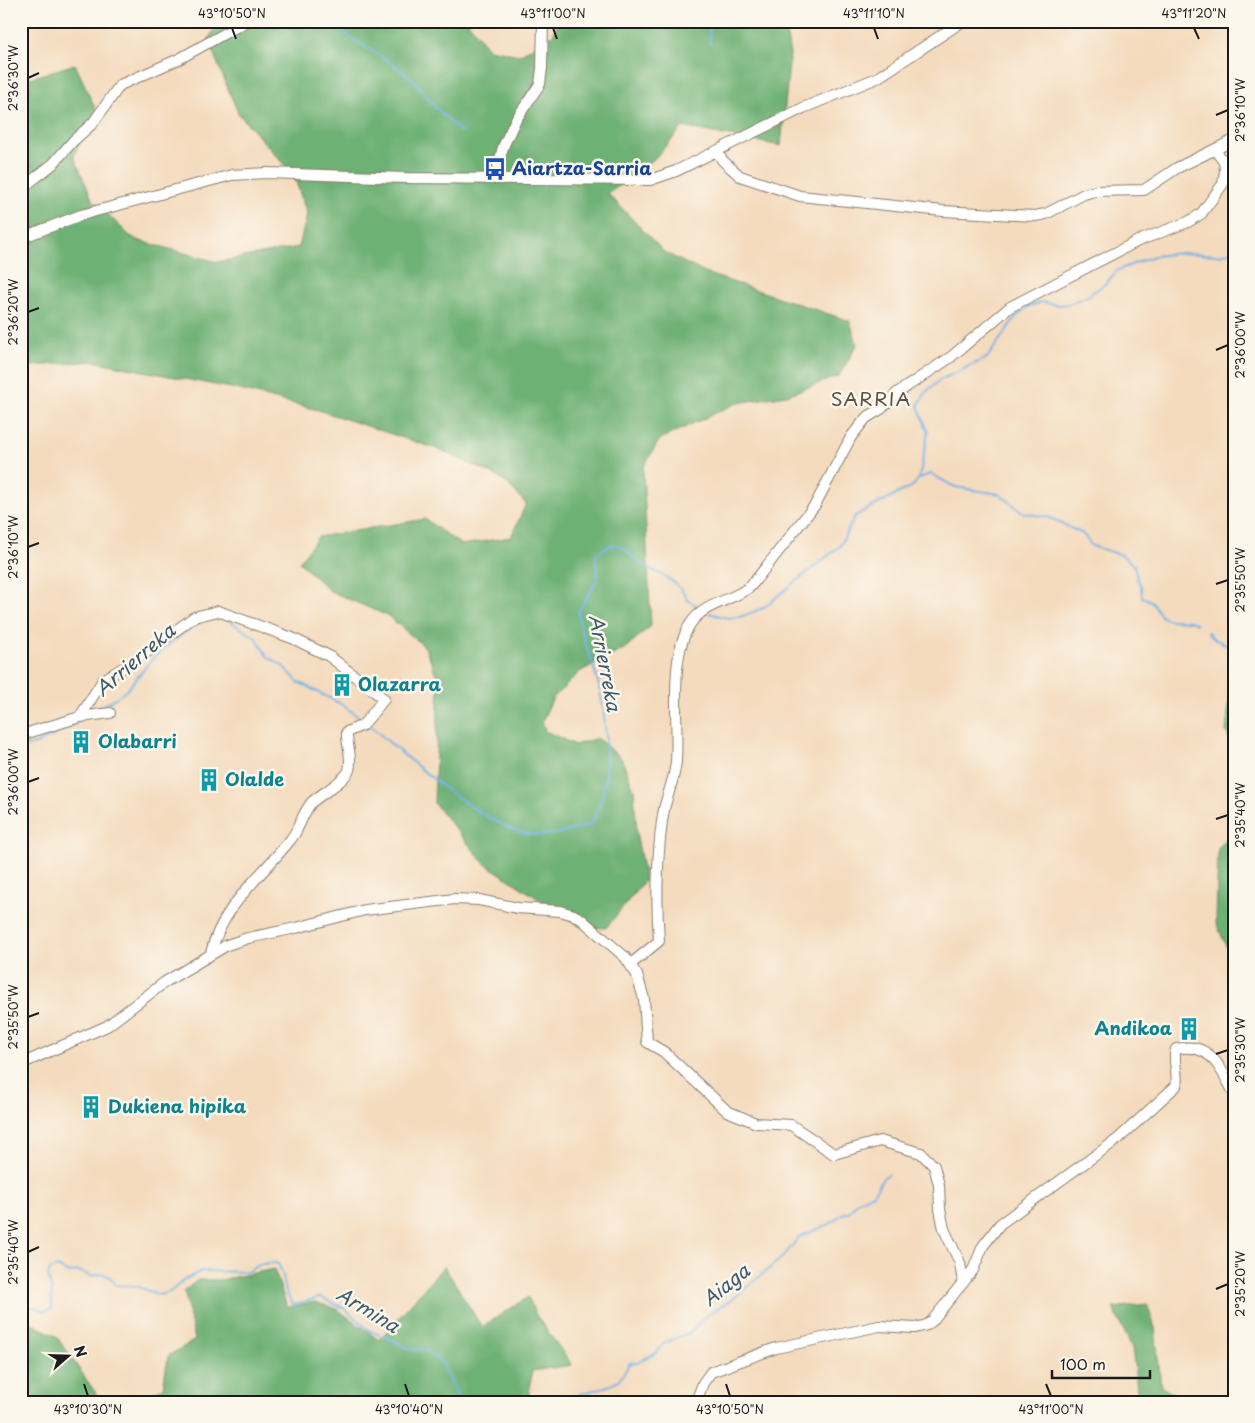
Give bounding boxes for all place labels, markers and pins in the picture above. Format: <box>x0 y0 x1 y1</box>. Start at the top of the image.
place label: Aiartza-Sarria <box>512 154 652 181</box>
bus stop icon: Aiartza-Sarria <box>482 156 508 182</box>
place label: Olazarra <box>358 670 442 697</box>
building icon: Olazarra <box>329 672 355 698</box>
place label: Olabarri <box>98 727 177 754</box>
building icon: Olabarri <box>68 729 94 755</box>
place label: Olalde <box>225 765 284 792</box>
building icon: Olalde <box>196 767 222 793</box>
place label: Andikoa <box>1094 1014 1172 1041</box>
building icon: Andikoa <box>1176 1016 1202 1042</box>
place label: Dukiena hipika <box>108 1092 247 1119</box>
building icon: Dukiena hipika <box>78 1094 104 1120</box>

